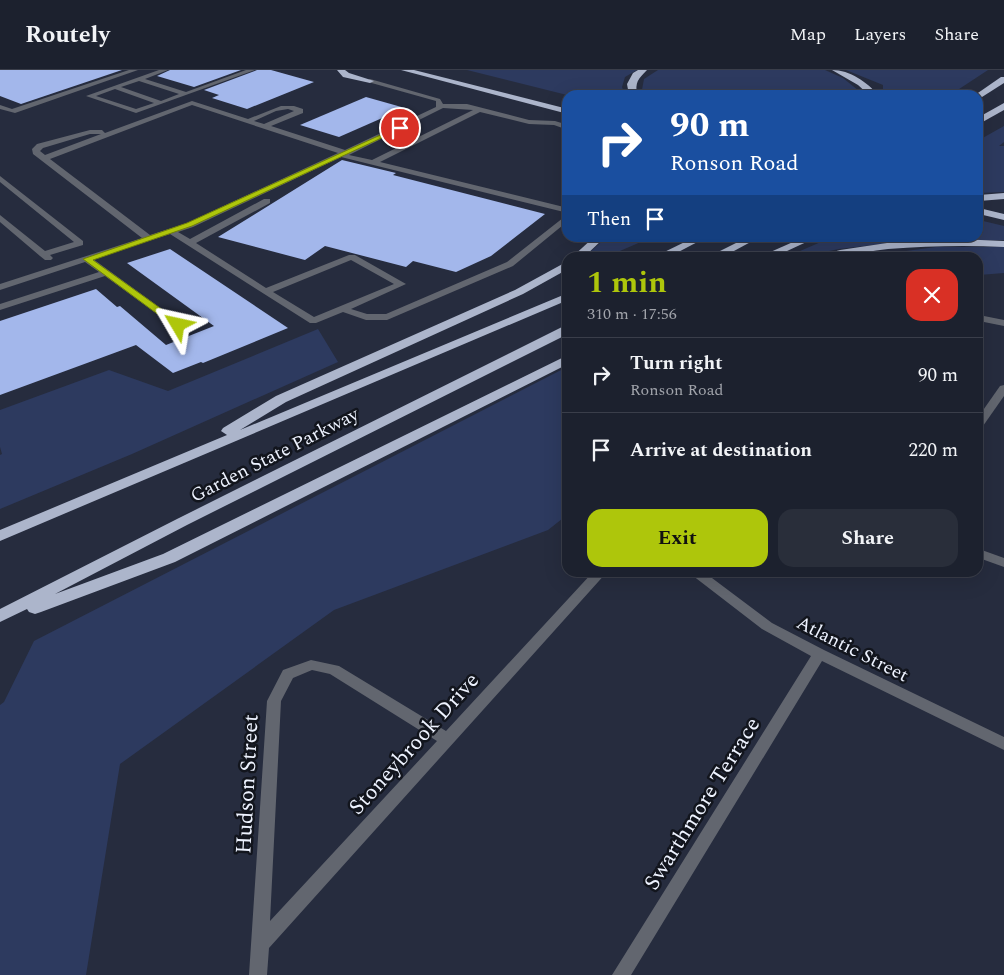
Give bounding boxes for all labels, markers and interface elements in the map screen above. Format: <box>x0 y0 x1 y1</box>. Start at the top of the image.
text: Routely <box>25 17 110 53</box>
text: Map <box>790 21 826 48</box>
text: Layers <box>854 21 906 48</box>
text: Share <box>934 21 979 48</box>
text: 90 m <box>670 99 750 152</box>
pin <box>379 107 421 149</box>
icon: right <box>587 110 652 175</box>
icon: arrive <box>386 114 414 142</box>
text: Ronson Road <box>670 147 799 180</box>
text: Then <box>587 205 631 234</box>
icon: arrive <box>641 205 669 233</box>
text: 1 min <box>587 260 667 306</box>
button: close <box>906 269 958 321</box>
position arrow <box>151 298 203 350</box>
text: 310 m · 17:56 <box>587 302 677 326</box>
text: Turn right <box>630 349 723 378</box>
icon: right <box>587 361 615 389</box>
text: 90 m <box>918 361 958 390</box>
text: Ronson Road <box>630 378 723 402</box>
street label: Garden State Parkway <box>185 400 365 510</box>
icon: arrive <box>587 436 615 464</box>
text: Arrive at destination <box>630 436 812 465</box>
text: 220 m <box>908 436 958 465</box>
button: Exit <box>587 509 768 567</box>
button: Share <box>778 509 958 567</box>
street label: Atlantic Street <box>791 609 914 690</box>
street label: Stoneybrook Drive <box>341 665 487 823</box>
street label: Swarthmore Terrace <box>636 711 769 897</box>
street label: Hudson Street <box>227 713 268 855</box>

